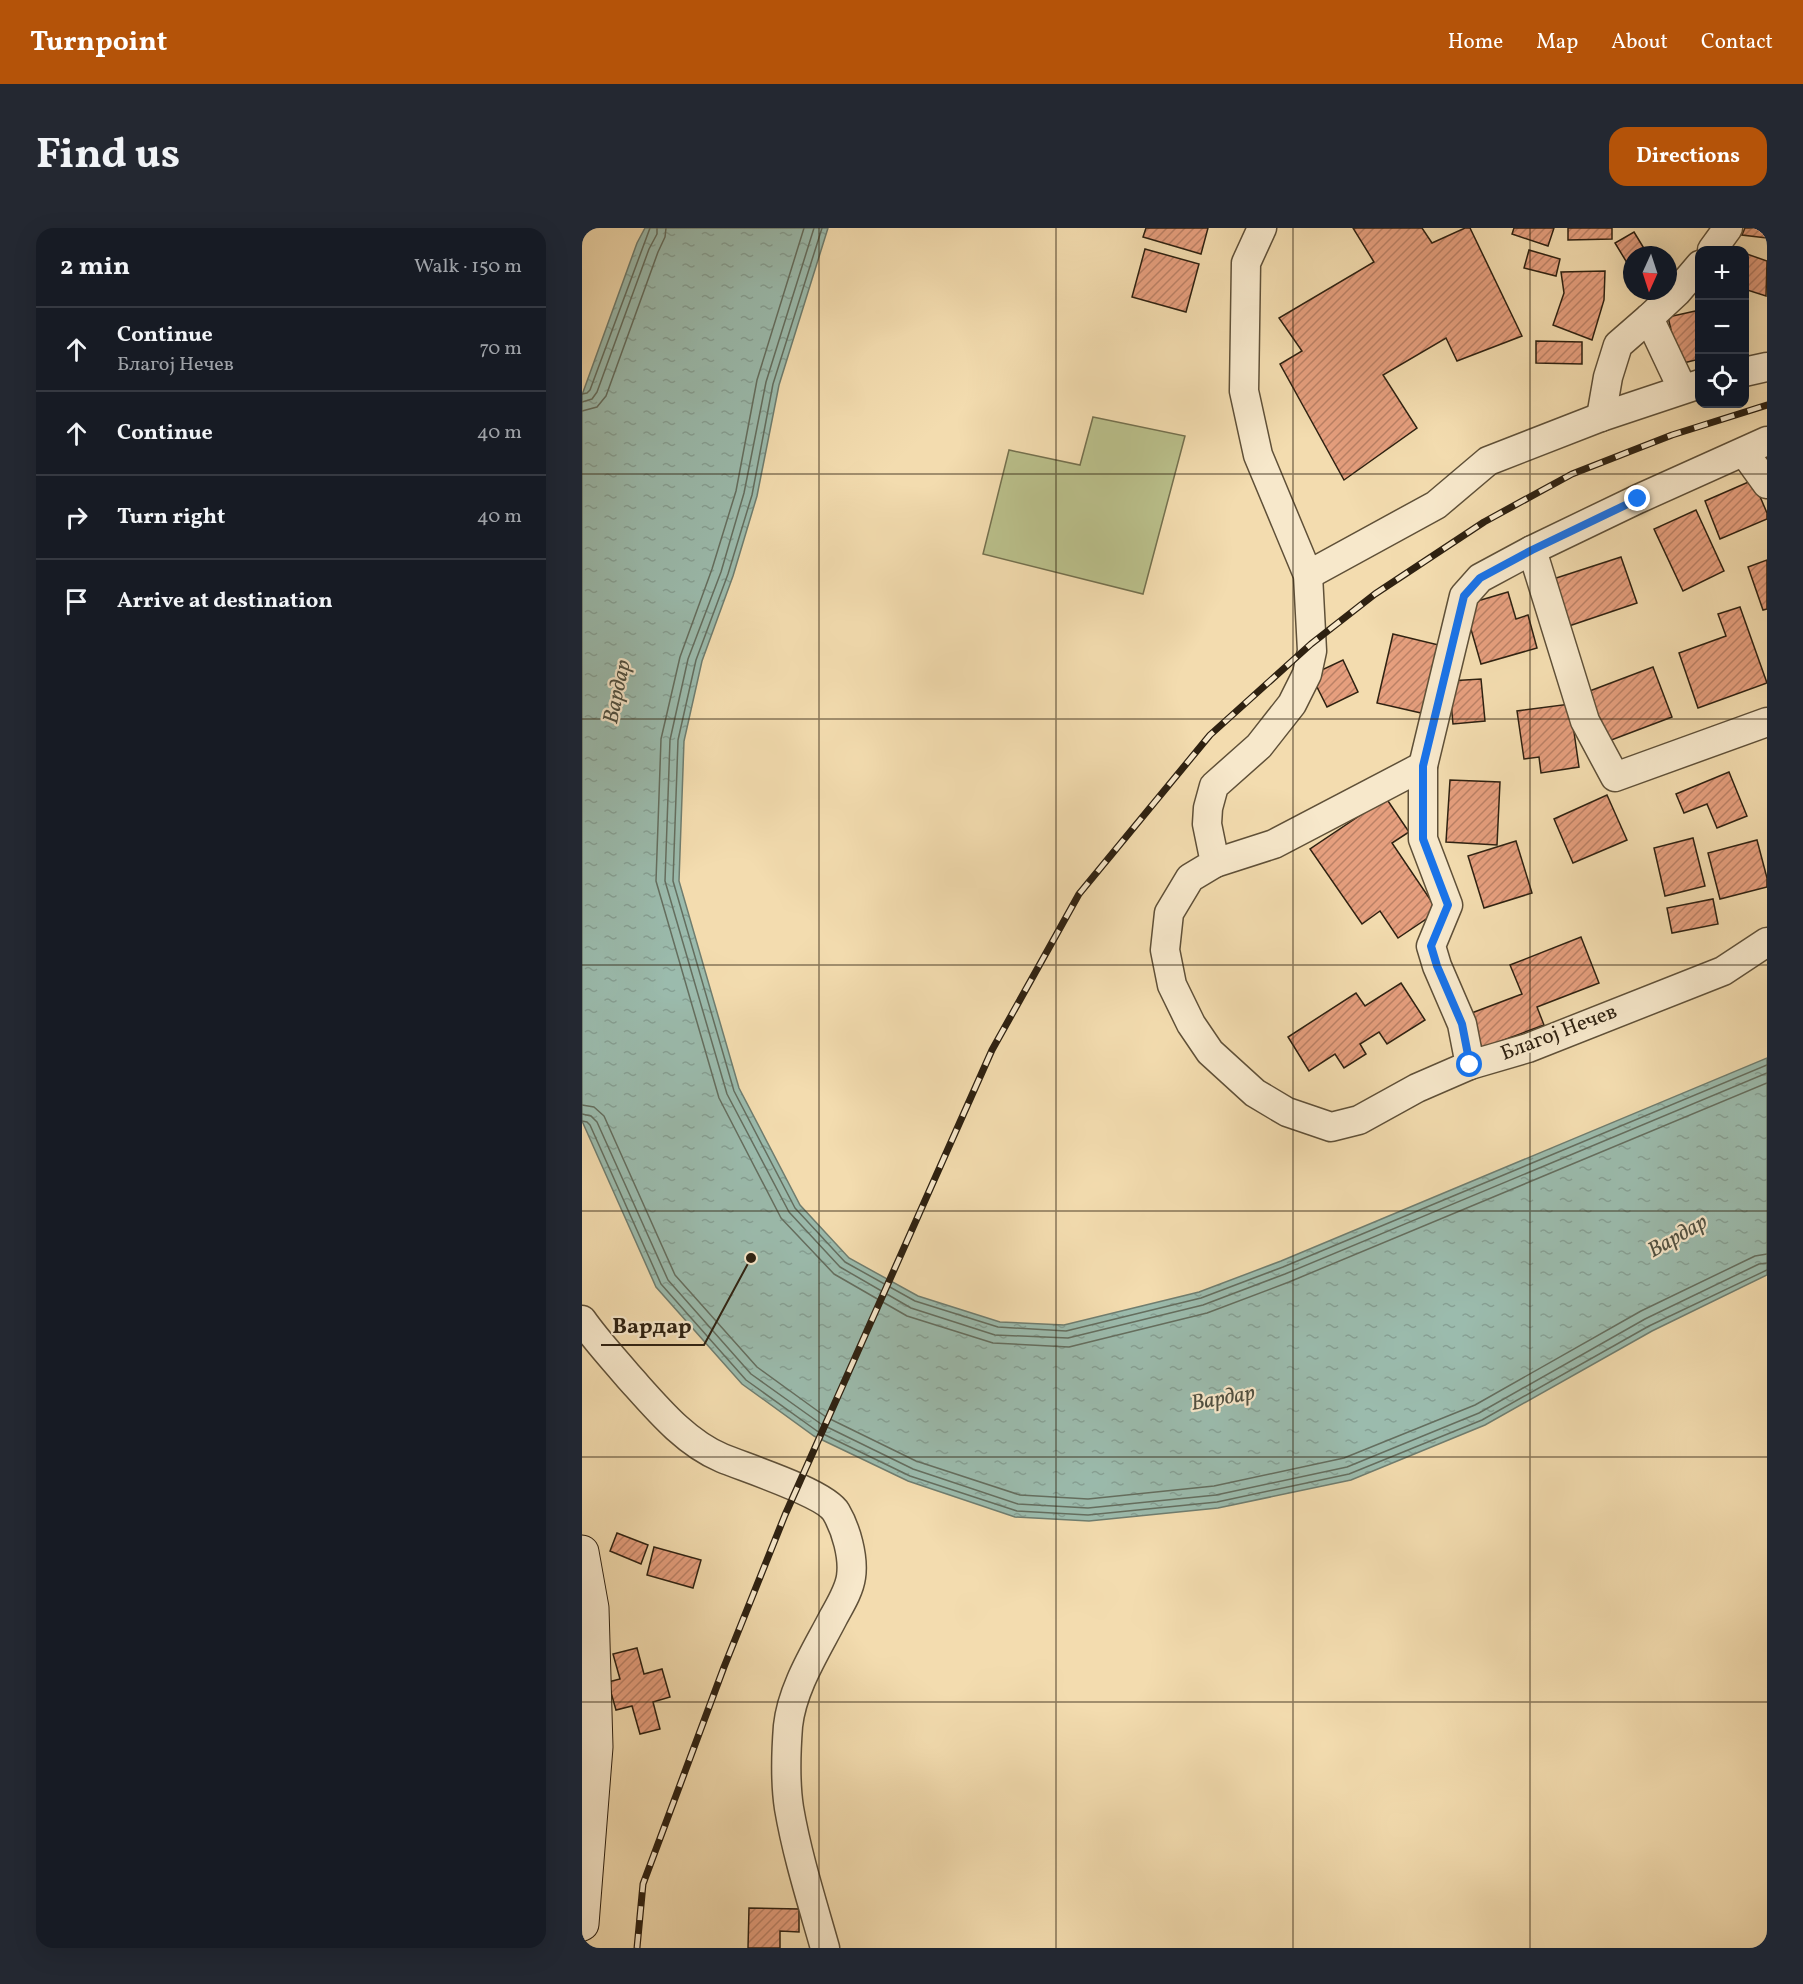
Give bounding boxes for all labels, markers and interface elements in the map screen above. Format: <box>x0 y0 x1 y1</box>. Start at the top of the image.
text: Turnpoint <box>30 23 167 62</box>
text: Home <box>1448 28 1503 57</box>
text: Map <box>1536 28 1578 57</box>
text: About <box>1611 28 1668 57</box>
text: Contact <box>1701 28 1773 57</box>
text: Find us <box>36 127 180 186</box>
button: Directions <box>1609 127 1767 186</box>
north arrow <box>1623 246 1677 300</box>
map controls <box>1695 246 1749 408</box>
button: + <box>1695 246 1749 300</box>
text: 2 min <box>60 249 130 285</box>
text: Walk · 150 m <box>414 253 522 281</box>
button: − <box>1695 300 1749 354</box>
text: Continue <box>117 320 213 351</box>
icon: ahead <box>60 333 93 366</box>
text: 70 m <box>479 335 522 363</box>
text: Благој Нечев <box>117 351 234 379</box>
button: locate <box>1695 354 1749 408</box>
icon: ahead <box>60 417 93 450</box>
text: Continue <box>117 418 213 449</box>
text: 40 m <box>477 419 522 447</box>
route end <box>1624 485 1650 511</box>
icon: right <box>60 501 93 534</box>
text: Turn right <box>117 502 225 533</box>
text: 40 m <box>477 503 522 531</box>
icon: arrive <box>60 585 93 618</box>
text: Arrive at destination <box>117 586 333 617</box>
water label: Вардар <box>596 657 640 727</box>
street label: Благој Нечев <box>1496 997 1622 1069</box>
route start <box>1456 1051 1482 1077</box>
water label: Вардар <box>1642 1207 1714 1267</box>
callout: Вардар <box>601 1305 704 1345</box>
text: Вардар <box>612 1312 692 1343</box>
water label: Вардар <box>1189 1378 1257 1420</box>

